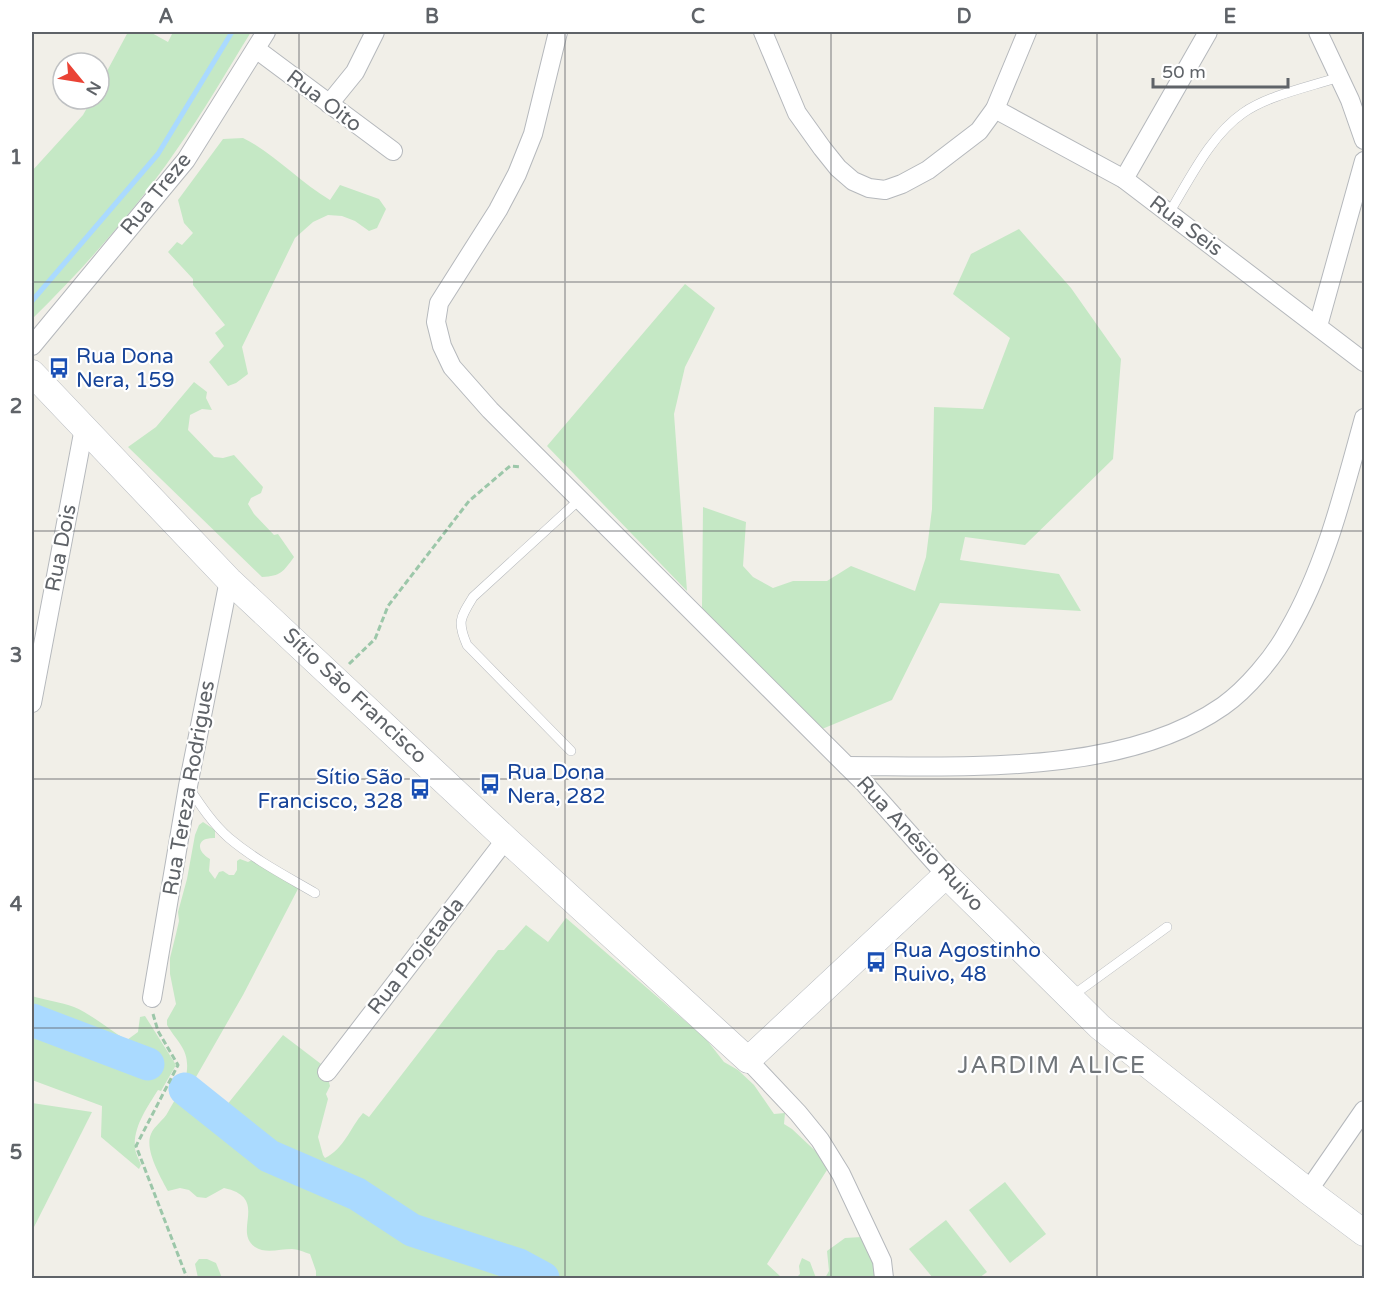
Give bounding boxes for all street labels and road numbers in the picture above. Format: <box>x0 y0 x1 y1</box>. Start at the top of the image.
street label: Rua Oito <box>281 65 367 137</box>
street label: Rua Treze <box>115 148 197 240</box>
street label: Rua Seis <box>1144 190 1228 262</box>
street label: Rua Dois <box>40 502 82 594</box>
street label: Sítio São Francisco <box>278 623 432 769</box>
street label: Rua Tereza Rodrigues <box>158 679 220 897</box>
street label: Rua Anésio Ruivo <box>851 771 989 917</box>
street label: Rua Projetada <box>363 893 469 1019</box>

